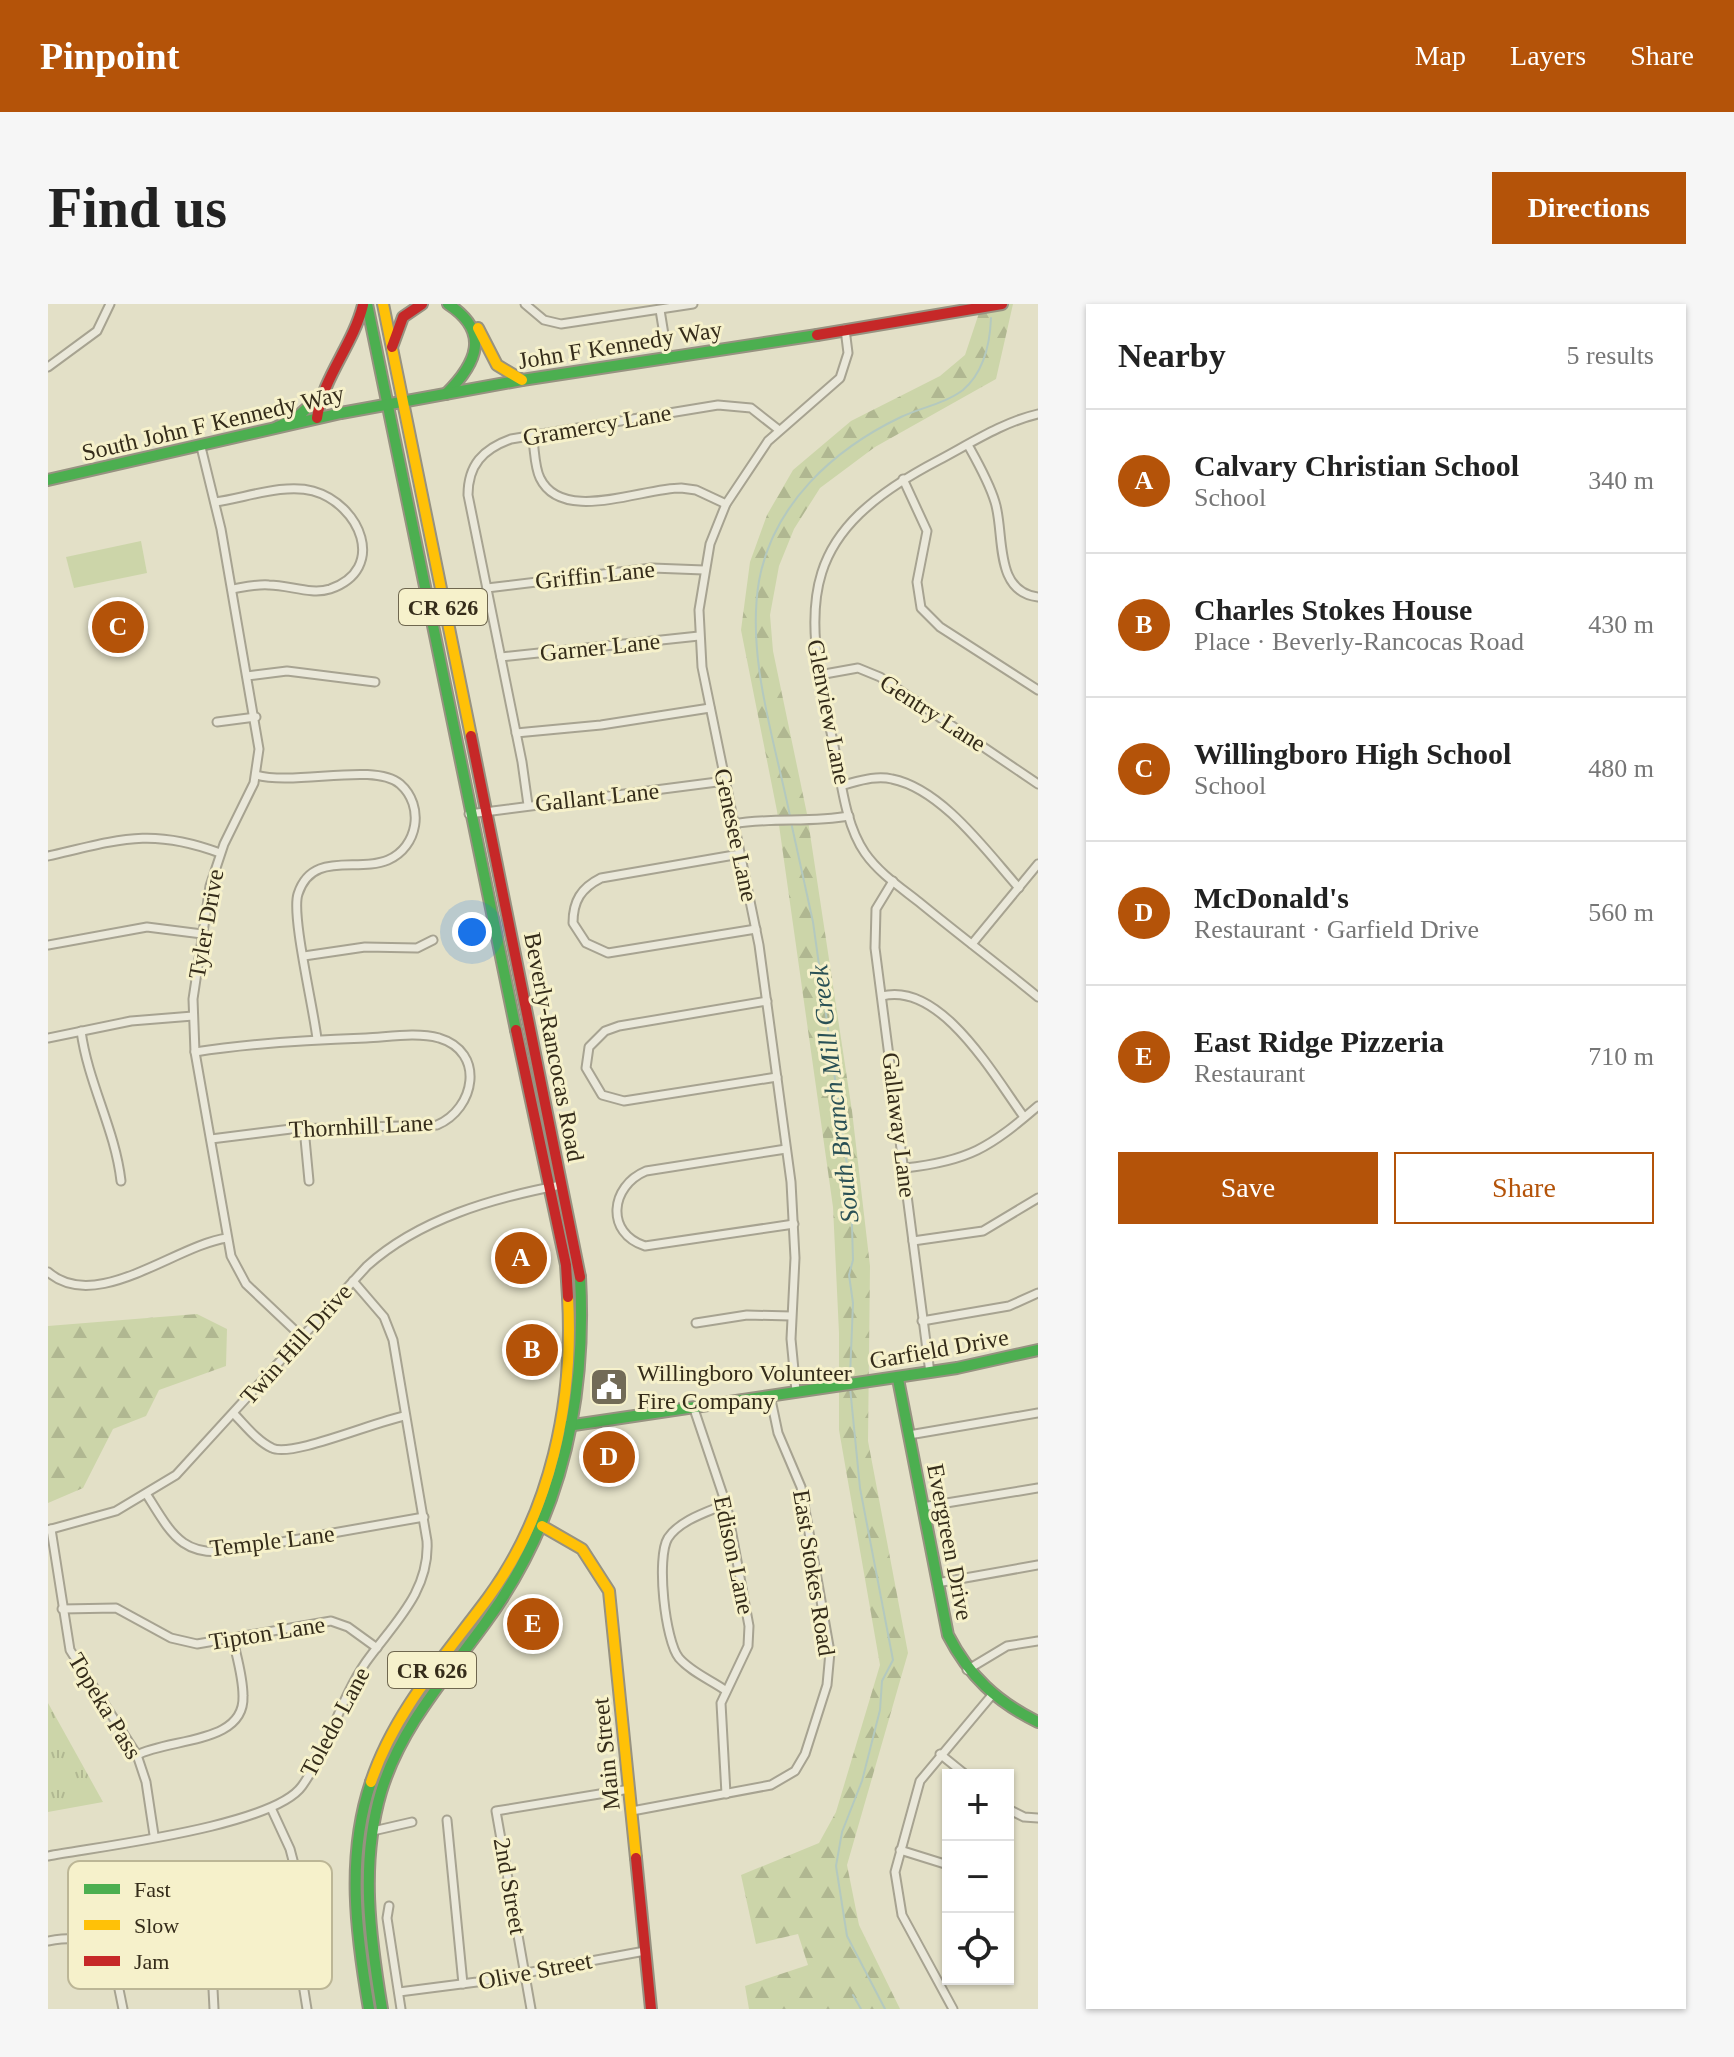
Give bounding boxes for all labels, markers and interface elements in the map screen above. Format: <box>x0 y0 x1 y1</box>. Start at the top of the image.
text: Pinpoint <box>40 35 179 77</box>
text: Map <box>1415 40 1466 71</box>
text: Layers <box>1510 40 1586 71</box>
text: Share <box>1630 40 1694 71</box>
button: Directions <box>1492 172 1686 244</box>
text: Find us <box>48 177 227 239</box>
street label: John F Kennedy Way <box>516 316 724 374</box>
text: Nearby <box>1118 337 1226 374</box>
text: 5 results <box>1567 341 1654 370</box>
street label: South John F Kennedy Way <box>79 380 347 466</box>
street label: Gramercy Lane <box>521 399 673 451</box>
text: Calvary Christian School <box>1194 449 1519 482</box>
text: A <box>1135 466 1153 495</box>
text: 340 m <box>1588 466 1654 495</box>
text: School <box>1194 483 1266 512</box>
street label: Griffin Lane <box>534 556 656 594</box>
road number: CR 626 <box>399 589 487 625</box>
text: Charles Stokes House <box>1194 593 1472 626</box>
pin: C <box>92 597 144 657</box>
text: B <box>1135 610 1153 639</box>
text: 430 m <box>1588 610 1654 639</box>
text: Place · Beverly-Rancocas Road <box>1194 627 1524 656</box>
street label: Garner Lane <box>539 628 661 666</box>
street label: Glenview Lane <box>802 637 856 787</box>
street label: Gentry Lane <box>875 669 991 757</box>
text: Willingboro High School <box>1194 737 1511 770</box>
text: C <box>1135 754 1153 783</box>
text: 480 m <box>1588 754 1654 783</box>
street label: Genesee Lane <box>709 766 763 904</box>
text: School <box>1194 771 1266 800</box>
street label: Gallant Lane <box>534 778 660 816</box>
street label: Tyler Drive <box>184 867 228 981</box>
text: McDonald's <box>1194 881 1349 914</box>
text: D <box>1135 898 1153 927</box>
text: 560 m <box>1588 898 1654 927</box>
your location <box>452 912 492 952</box>
text: Restaurant · Garfield Drive <box>1194 915 1479 944</box>
street label: Beverly-Rancocas Road <box>519 930 589 1164</box>
water label: South Branch Mill Creek <box>804 963 865 1225</box>
text: East Ridge Pizzeria <box>1194 1025 1444 1058</box>
text: E <box>1135 1042 1153 1071</box>
text: 710 m <box>1588 1042 1654 1071</box>
street label: Gallaway Lane <box>877 1051 921 1199</box>
text: Restaurant <box>1194 1059 1305 1088</box>
street label: Thornhill Lane <box>288 1109 434 1143</box>
button: Save <box>1118 1152 1378 1224</box>
button: Share <box>1394 1152 1654 1224</box>
pin: A <box>495 1228 547 1288</box>
street label: Twin Hill Drive <box>235 1278 357 1410</box>
pin: B <box>506 1320 558 1380</box>
street label: Garfield Drive <box>868 1324 1010 1374</box>
place label: Willingboro Volunteer Fire Company <box>637 1360 852 1414</box>
public building icon: Willingboro Volunteer Fire Company <box>588 1366 630 1408</box>
pin: D <box>583 1427 635 1487</box>
street label: Evergreen Drive <box>922 1462 978 1622</box>
street label: East Stokes Road <box>788 1488 840 1658</box>
street label: Edison Lane <box>709 1493 759 1617</box>
street label: Temple Lane <box>208 1520 336 1562</box>
pin: E <box>507 1594 559 1654</box>
street label: Tipton Lane <box>207 1611 327 1655</box>
street label: Topeka Pass <box>63 1648 147 1764</box>
road number: CR 626 <box>388 1652 476 1688</box>
street label: Toledo Lane <box>295 1663 375 1781</box>
street label: Main Street <box>587 1696 625 1811</box>
map controls <box>942 1769 1014 1985</box>
button: + <box>942 1769 1014 1841</box>
street label: 2nd Street <box>489 1835 531 1937</box>
button: − <box>942 1841 1014 1913</box>
legend <box>68 1861 332 1989</box>
text: Fast <box>134 1877 171 1902</box>
text: Slow <box>134 1913 179 1938</box>
button: locate <box>942 1913 1014 1985</box>
street label: Olive Street <box>476 1947 594 1995</box>
text: Jam <box>134 1949 169 1974</box>

